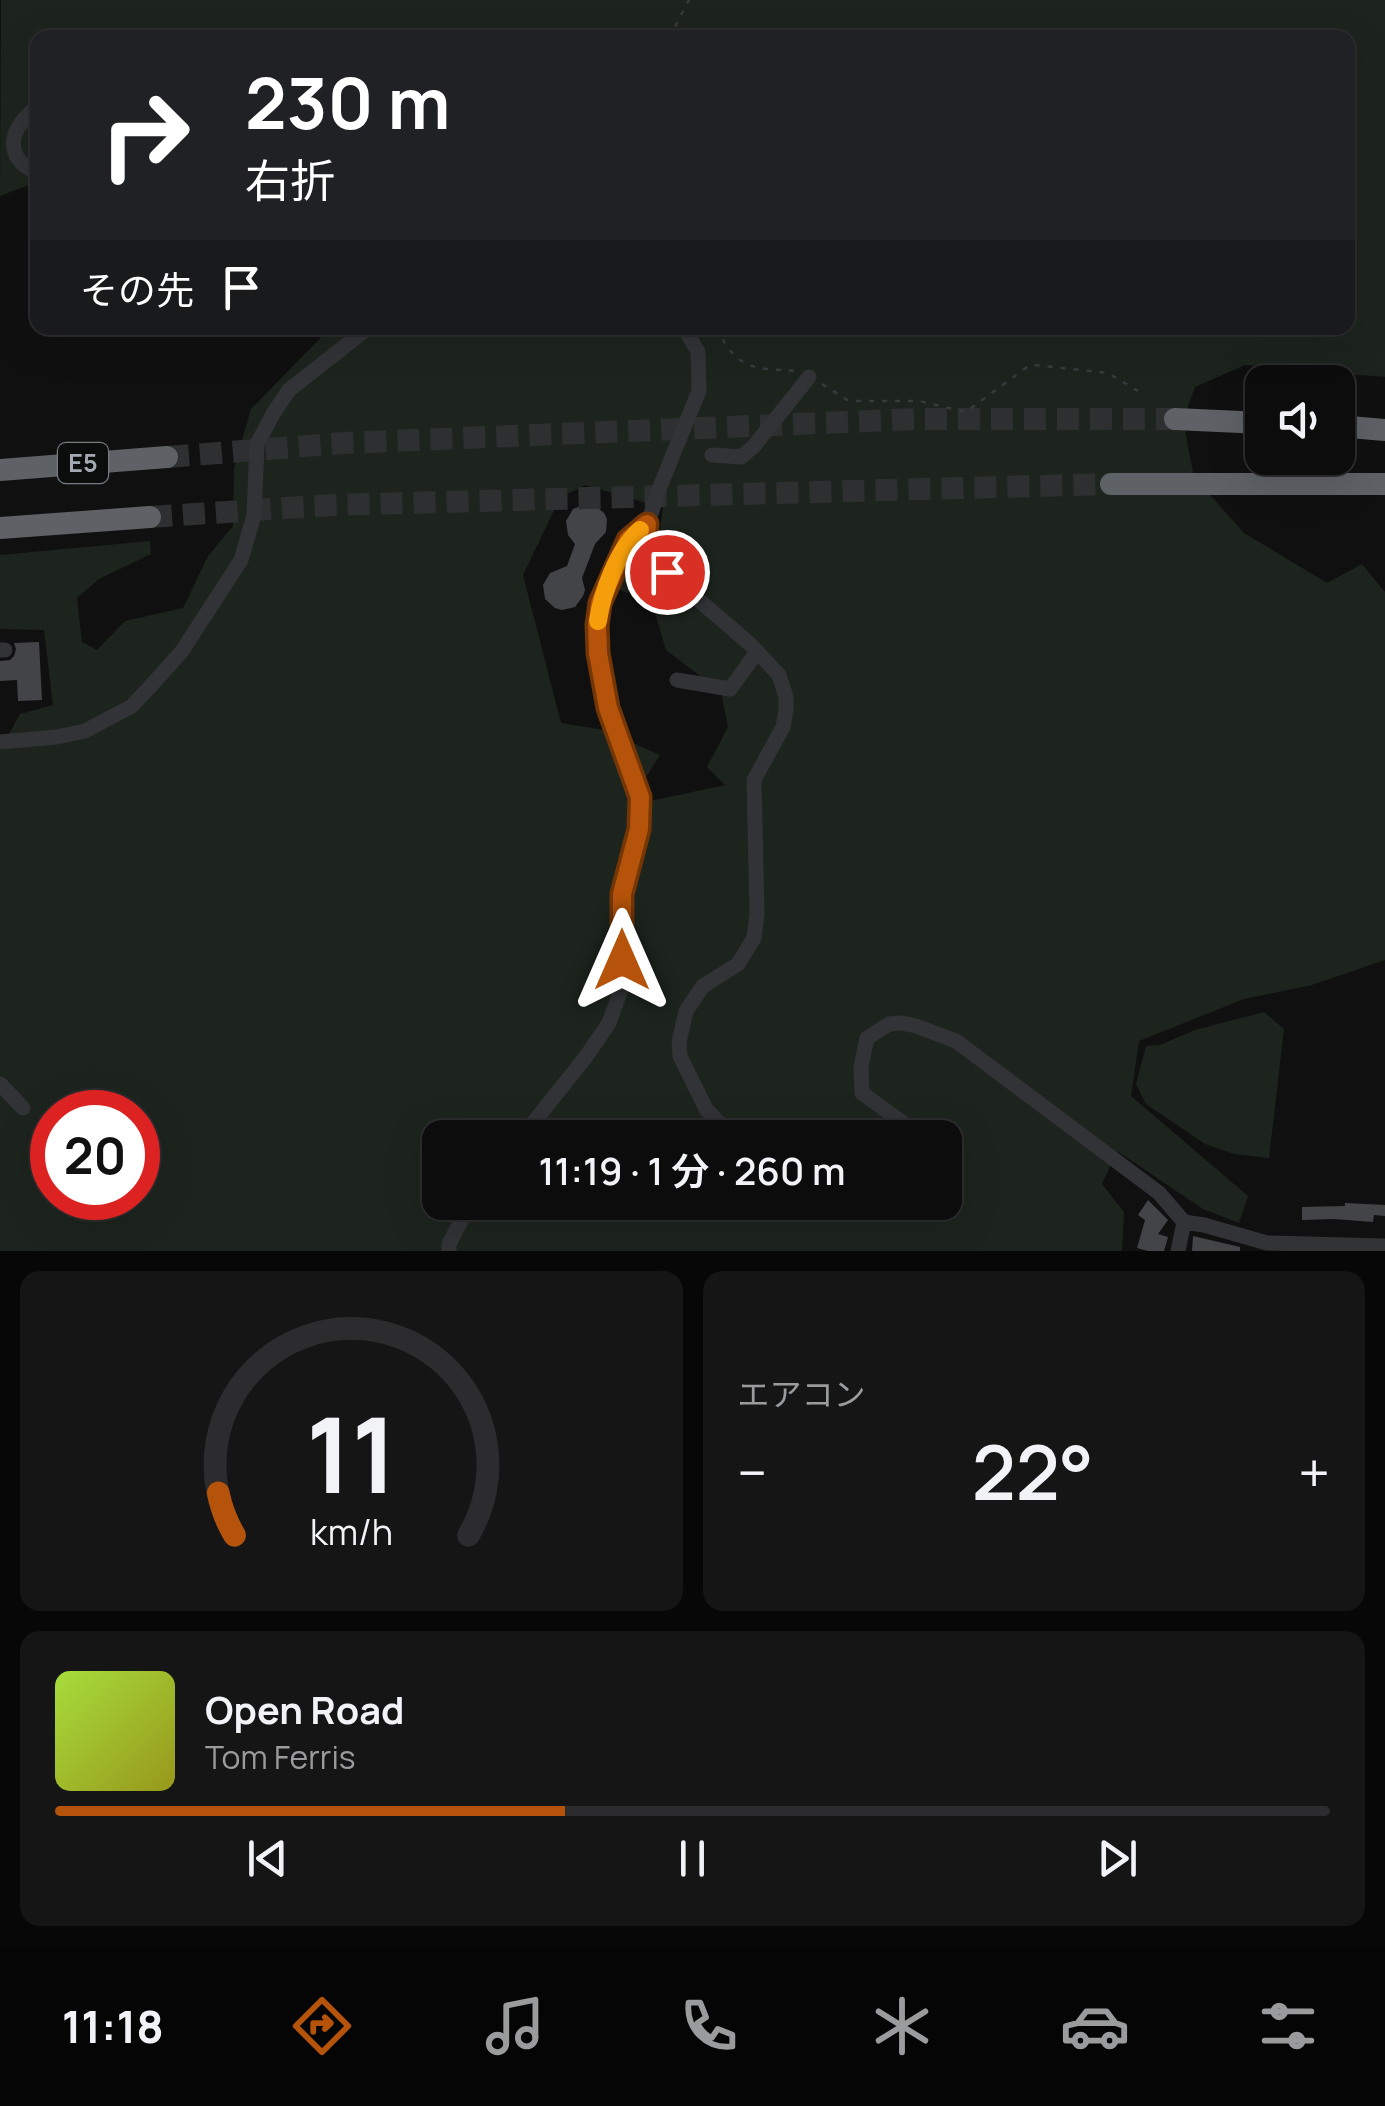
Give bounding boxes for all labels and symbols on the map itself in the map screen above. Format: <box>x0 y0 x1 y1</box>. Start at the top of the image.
road number: E5 <box>58 443 108 483</box>
pin <box>625 530 710 615</box>
position arrow <box>570 908 674 1012</box>
speed limit sign: 20 <box>30 1090 160 1220</box>

